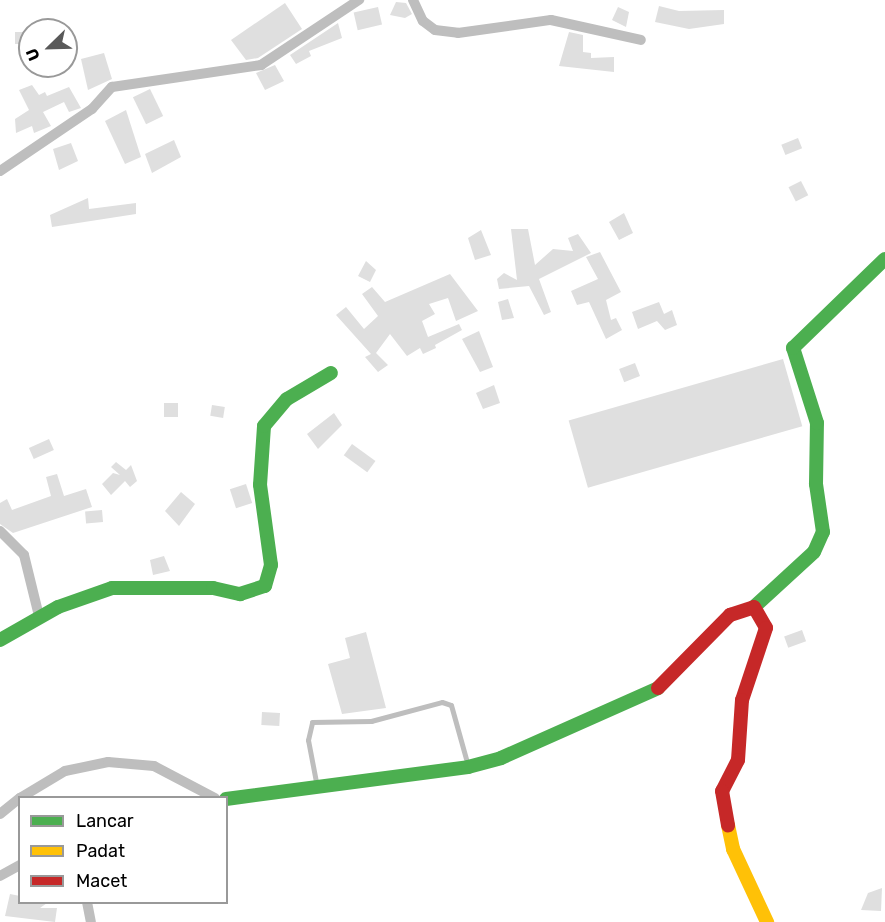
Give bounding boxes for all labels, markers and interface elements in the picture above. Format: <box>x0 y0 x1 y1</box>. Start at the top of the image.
north arrow <box>18 18 78 78</box>
text: U <box>22 45 44 64</box>
legend <box>18 796 228 904</box>
text: Lancar <box>76 810 134 832</box>
text: Padat <box>76 840 125 862</box>
text: Macet <box>76 870 127 892</box>

